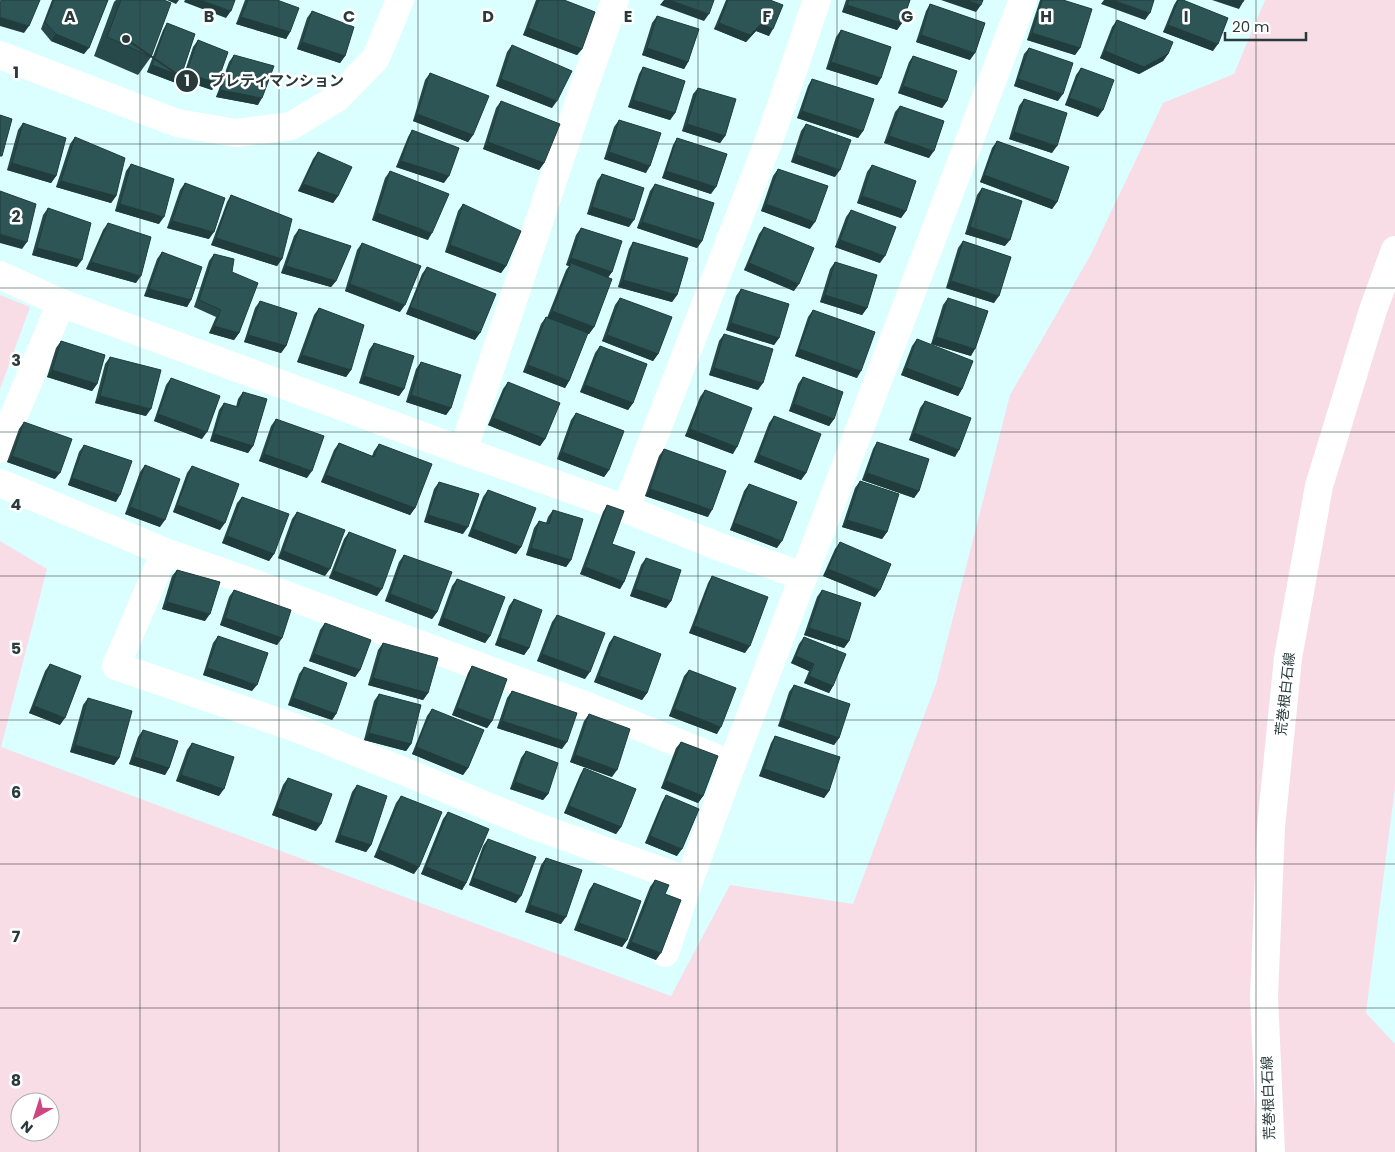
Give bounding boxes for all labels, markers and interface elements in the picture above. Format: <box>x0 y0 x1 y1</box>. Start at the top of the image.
text: A <box>64 5 76 28</box>
text: B <box>204 5 214 28</box>
text: C <box>343 5 355 28</box>
text: D <box>482 5 494 28</box>
text: E <box>624 5 632 28</box>
text: F <box>763 5 772 28</box>
text: G <box>901 5 913 28</box>
text: H <box>1040 5 1052 28</box>
text: I <box>1184 5 1188 28</box>
scale bar <box>1225 10 1306 42</box>
text: 20 m <box>1232 16 1270 37</box>
text: 1 <box>13 61 19 84</box>
callout: プレティマンション <box>174 66 354 96</box>
text: 1 <box>184 70 190 91</box>
text: プレティマンション <box>210 70 344 91</box>
text: 2 <box>11 205 21 228</box>
text: 3 <box>11 349 21 372</box>
text: 4 <box>11 493 22 516</box>
text: 5 <box>11 637 21 660</box>
street label: 荒巻根白石線 <box>1271 651 1299 737</box>
text: 6 <box>11 781 21 804</box>
text: 7 <box>12 925 21 948</box>
street label: 荒巻根白石線 <box>1257 1056 1279 1140</box>
text: 8 <box>11 1069 21 1092</box>
north arrow <box>10 1092 60 1142</box>
text: N <box>16 1116 37 1138</box>

